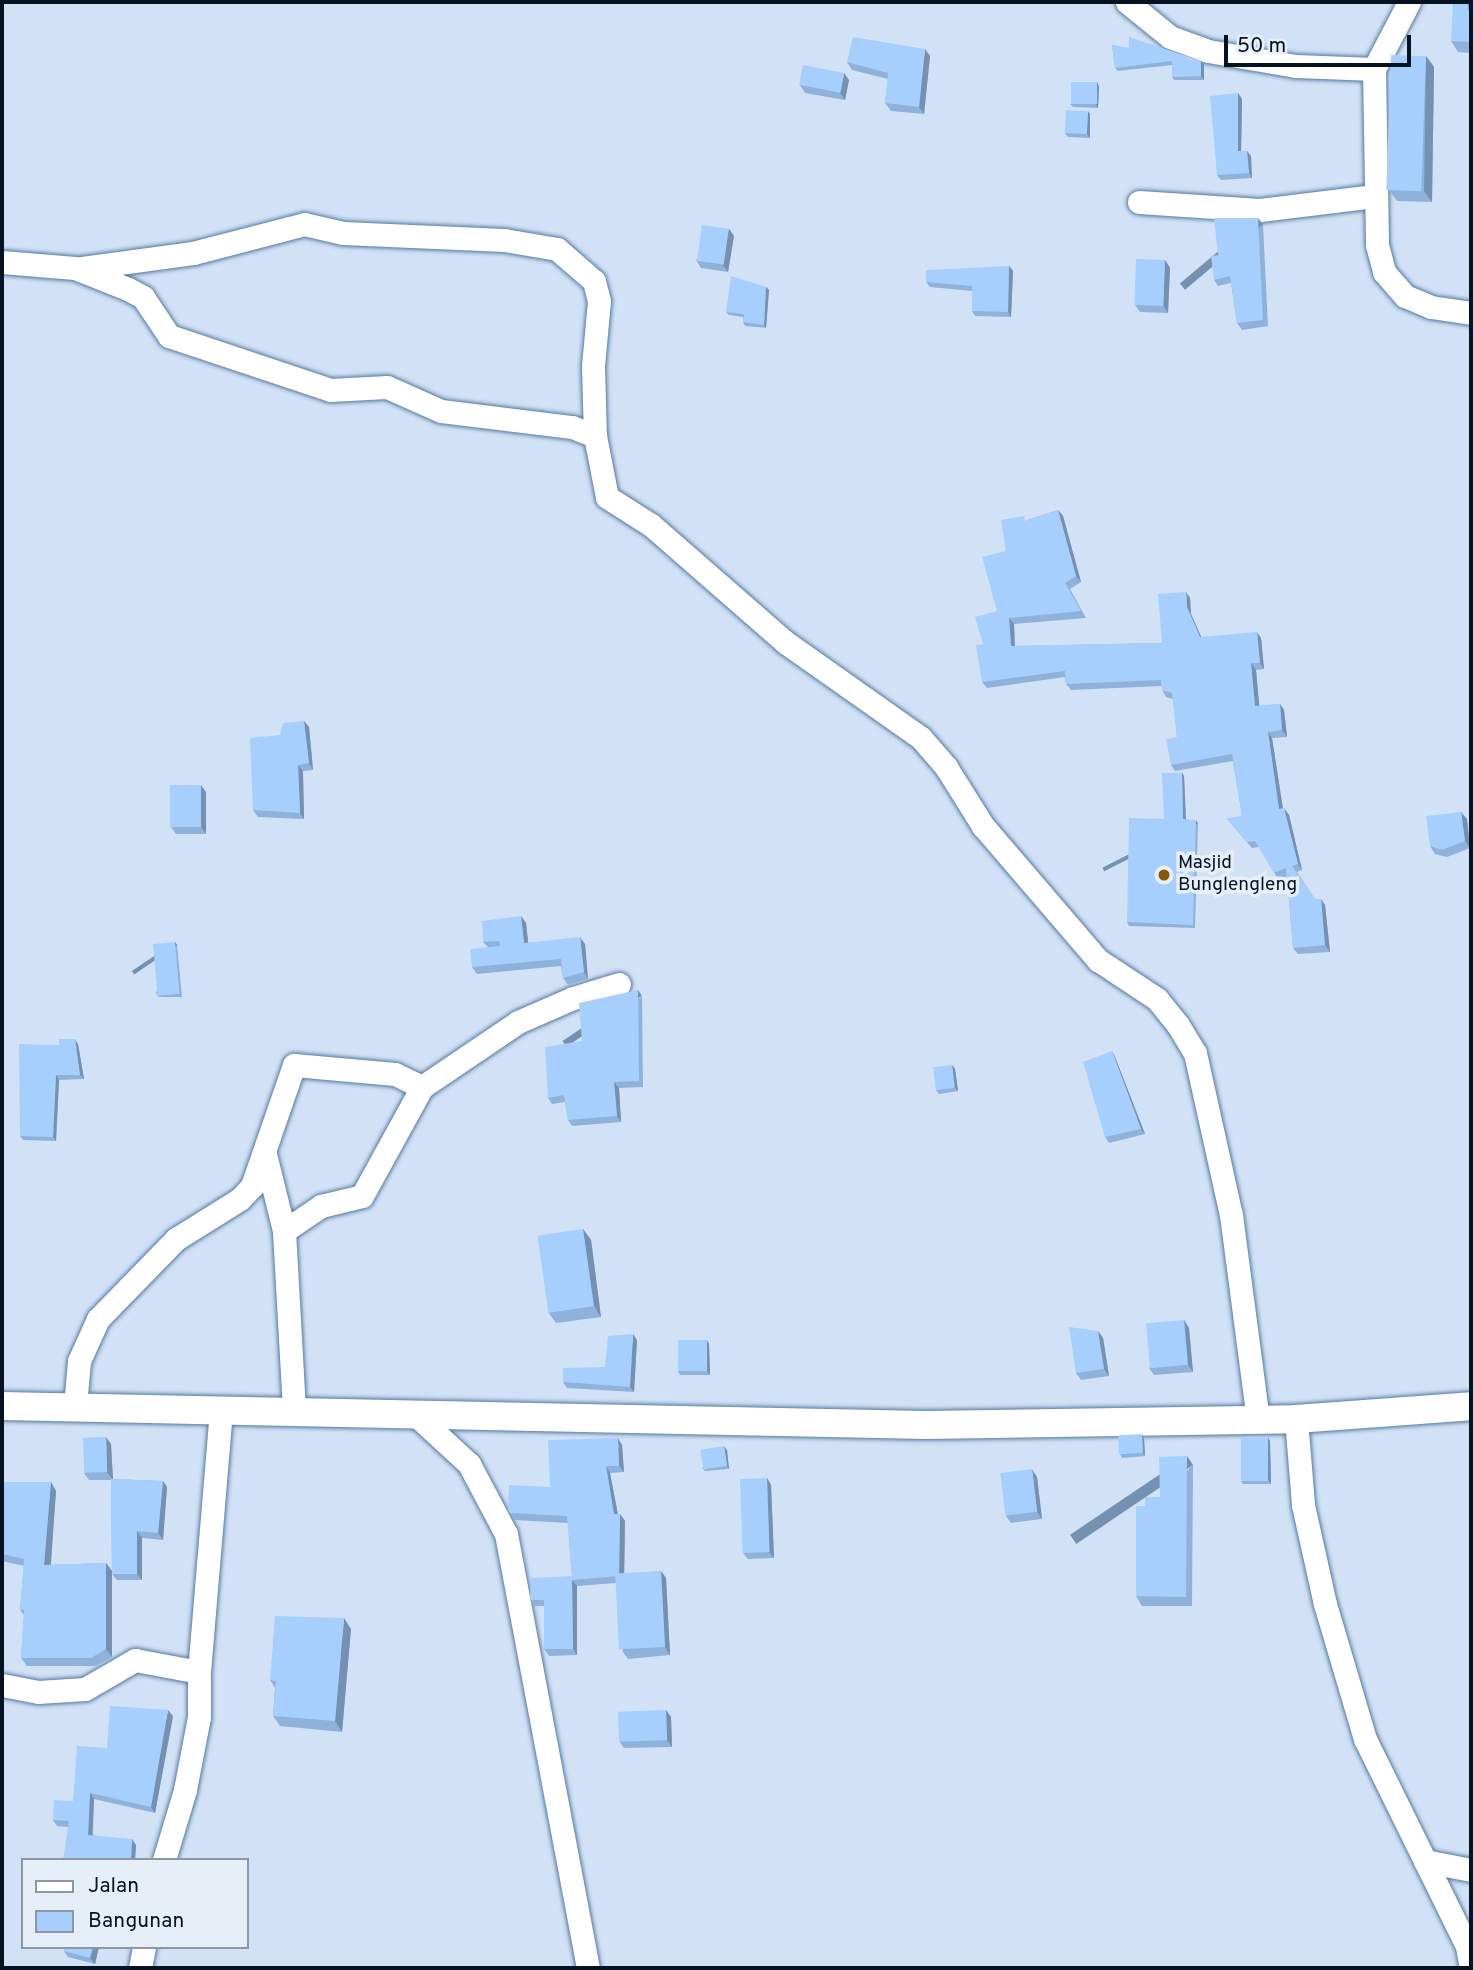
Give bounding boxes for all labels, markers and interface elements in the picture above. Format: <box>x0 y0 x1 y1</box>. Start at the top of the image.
scale bar <box>1228 21 1415 65</box>
text: 50 m <box>1237 33 1286 60</box>
place label: Masjid Bunglengleng <box>1178 853 1297 897</box>
marker: Masjid Bunglengleng <box>1156 867 1172 883</box>
legend <box>21 1858 248 1949</box>
text: Jalan <box>88 1873 139 1900</box>
text: Bangunan <box>88 1908 184 1935</box>

